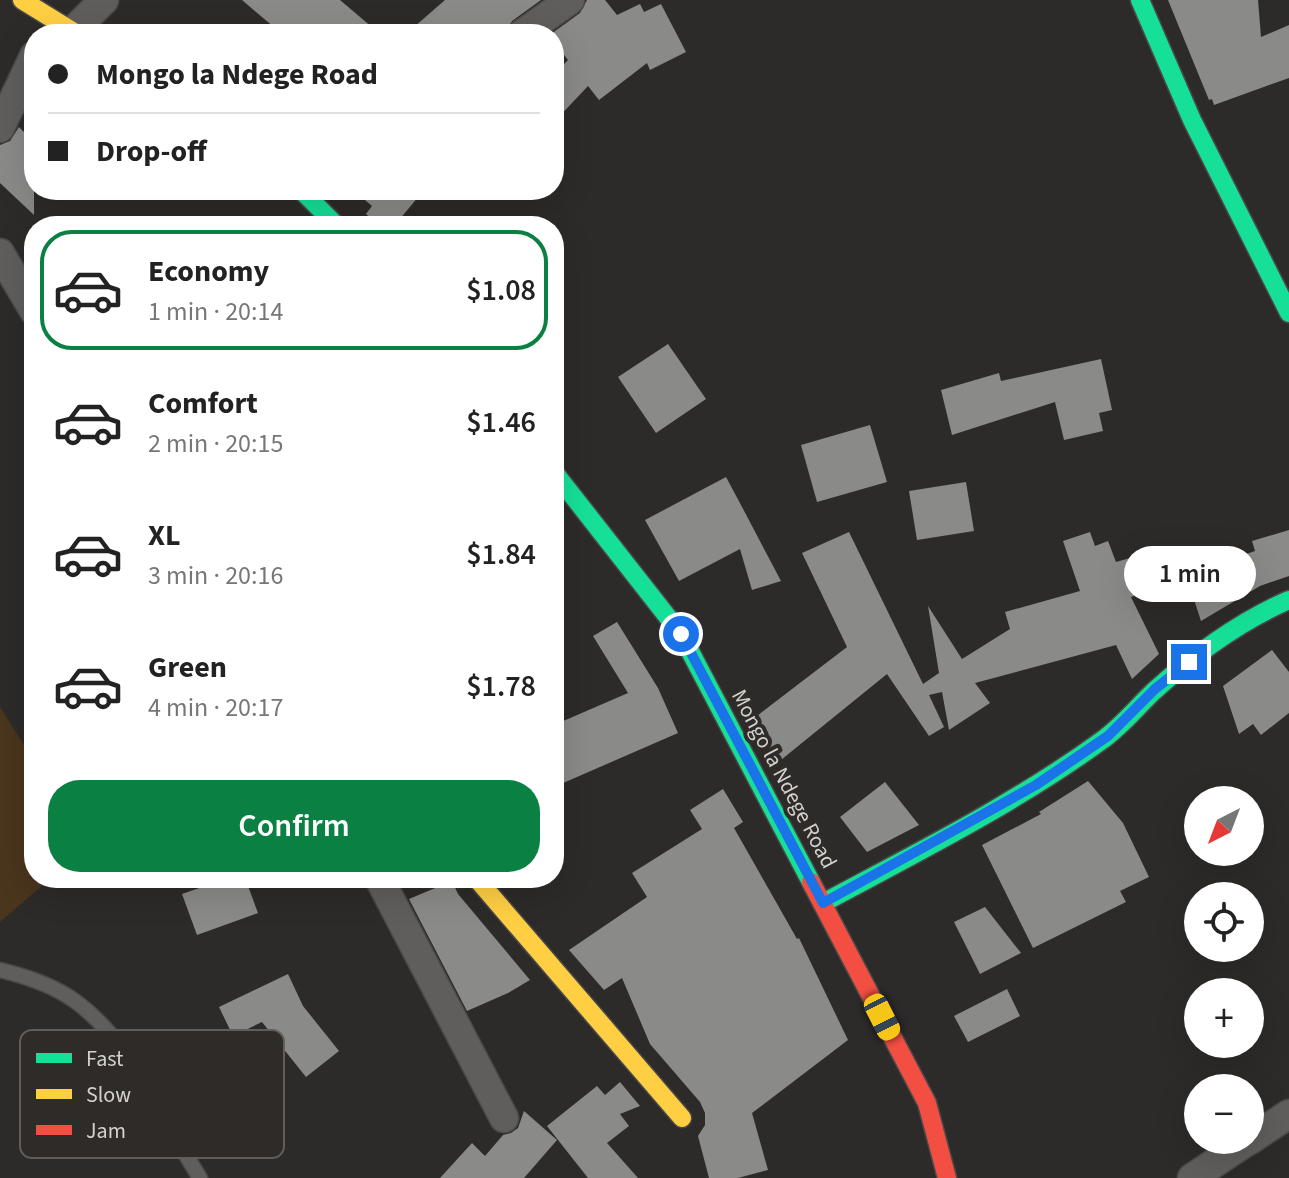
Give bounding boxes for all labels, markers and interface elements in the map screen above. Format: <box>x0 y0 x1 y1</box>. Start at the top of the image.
text: Mongo la Ndege Road <box>96 53 378 96</box>
text: Drop-off <box>96 130 207 173</box>
text: Economy <box>148 250 269 293</box>
icon: car <box>52 254 124 326</box>
text: $1.08 <box>466 269 536 312</box>
text: 1 min · 20:14 <box>148 293 283 330</box>
text: Comfort <box>148 382 258 425</box>
icon: car <box>52 386 124 458</box>
text: $1.46 <box>466 401 536 444</box>
text: 2 min · 20:15 <box>148 425 283 462</box>
text: XL <box>148 514 181 557</box>
icon: car <box>52 518 124 590</box>
text: $1.84 <box>466 533 536 576</box>
callout: 1 min <box>1123 546 1255 602</box>
text: 1 min <box>1159 555 1221 592</box>
text: 3 min · 20:16 <box>148 557 283 594</box>
route start <box>663 616 699 652</box>
route end <box>1171 644 1207 680</box>
text: Green <box>148 646 227 689</box>
icon: car <box>52 650 124 722</box>
text: $1.78 <box>466 665 536 708</box>
street label: Mongo la Ndege Road <box>723 684 845 874</box>
text: 4 min · 20:17 <box>148 689 283 726</box>
button: Confirm <box>48 780 540 872</box>
north arrow <box>1184 786 1264 866</box>
map controls <box>1184 786 1264 1154</box>
button: locate <box>1184 882 1264 962</box>
button: + <box>1184 978 1264 1058</box>
car <box>860 990 904 1044</box>
legend <box>20 1030 284 1158</box>
text: Fast <box>86 1043 124 1075</box>
button: − <box>1184 1074 1264 1154</box>
text: Slow <box>86 1079 131 1111</box>
text: Jam <box>86 1115 126 1147</box>

